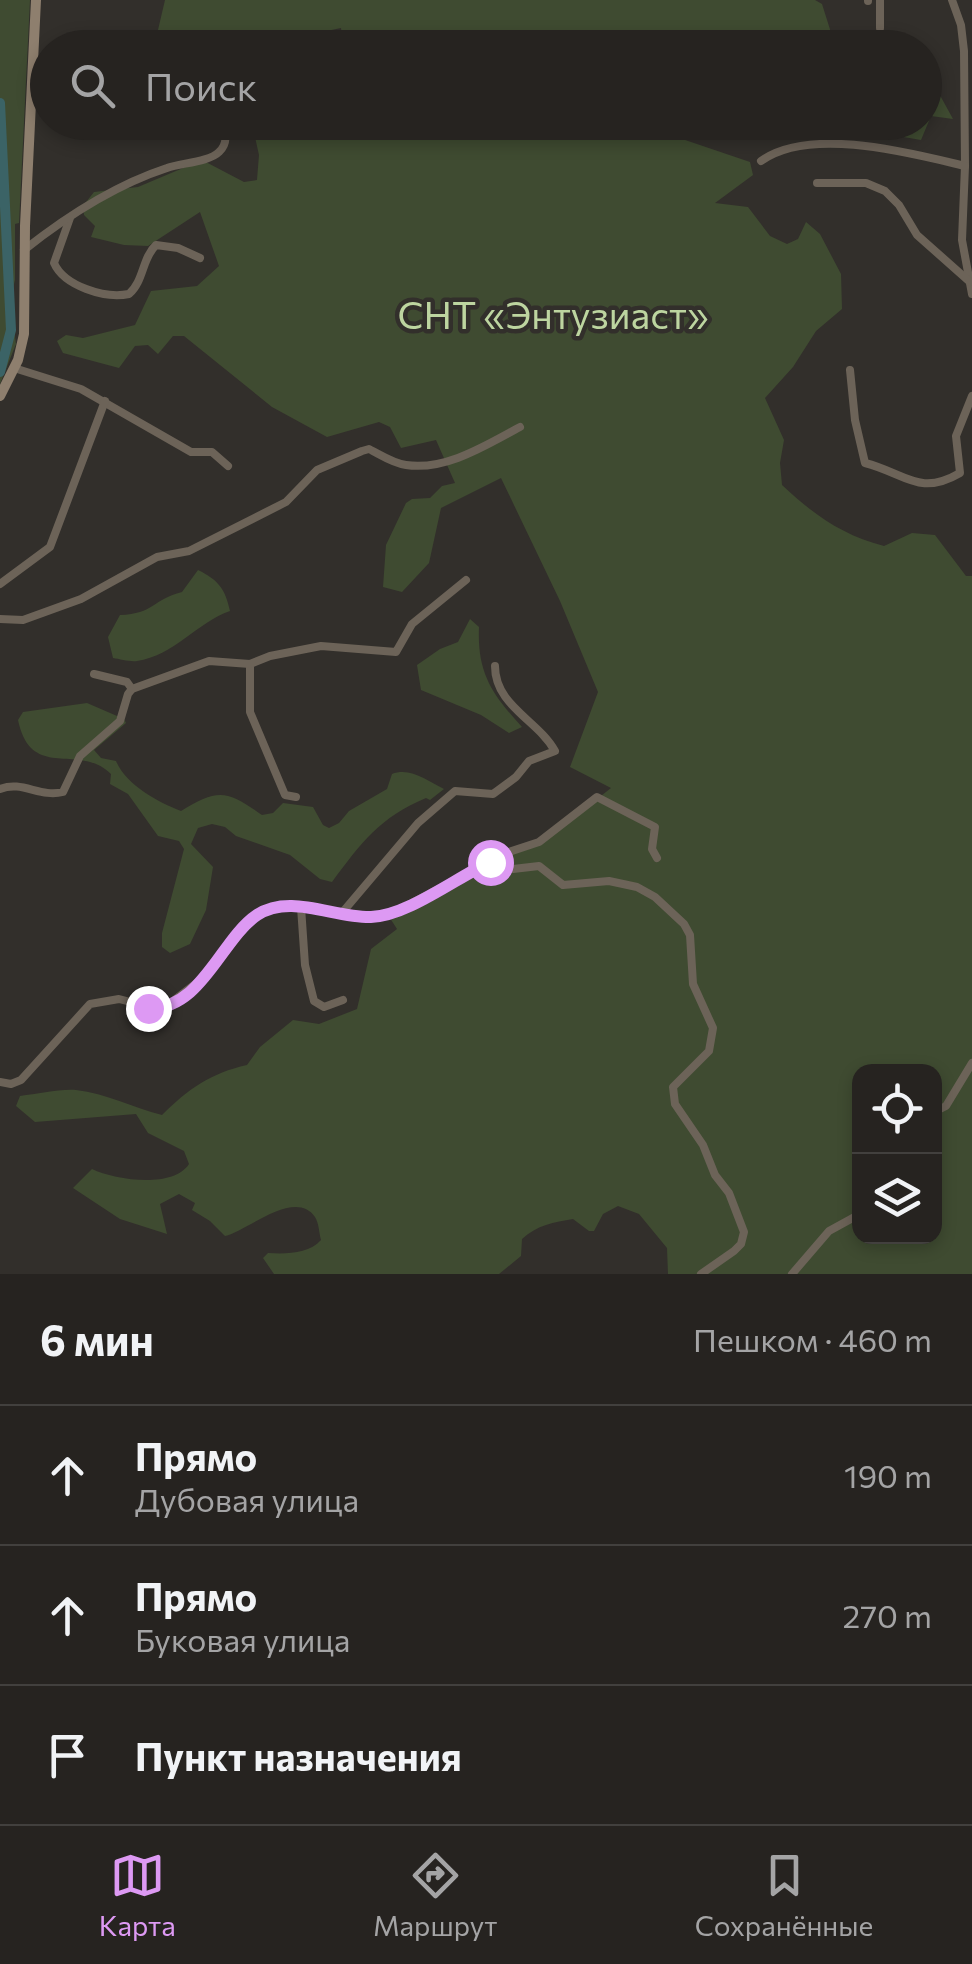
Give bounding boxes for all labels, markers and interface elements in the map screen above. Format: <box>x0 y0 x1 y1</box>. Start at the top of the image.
search box <box>30 30 942 140</box>
icon: search <box>65 58 120 113</box>
text: Поиск <box>145 62 257 109</box>
park label: СНТ «Энтузиаст» <box>397 290 709 337</box>
route start <box>468 840 514 886</box>
route end <box>126 986 172 1032</box>
map controls <box>852 1064 942 1244</box>
button: locate <box>852 1064 942 1154</box>
button: layers <box>852 1154 942 1244</box>
text: 6 мин <box>40 1313 154 1365</box>
text: Пешком · 460 m <box>693 1319 932 1359</box>
text: Прямо <box>135 1432 257 1479</box>
icon: ahead <box>40 1448 95 1503</box>
text: 190 m <box>844 1455 932 1495</box>
text: Дубовая улица <box>135 1479 359 1519</box>
text: Прямо <box>135 1572 257 1619</box>
icon: ahead <box>40 1588 95 1643</box>
text: 270 m <box>843 1595 932 1635</box>
text: Буковая улица <box>135 1619 350 1659</box>
icon: arrive <box>40 1728 95 1783</box>
text: Пункт назначения <box>135 1732 462 1779</box>
tab: Карта <box>99 1848 176 1942</box>
tab: Маршрут <box>373 1848 497 1942</box>
tab: Сохранённые <box>695 1848 873 1942</box>

